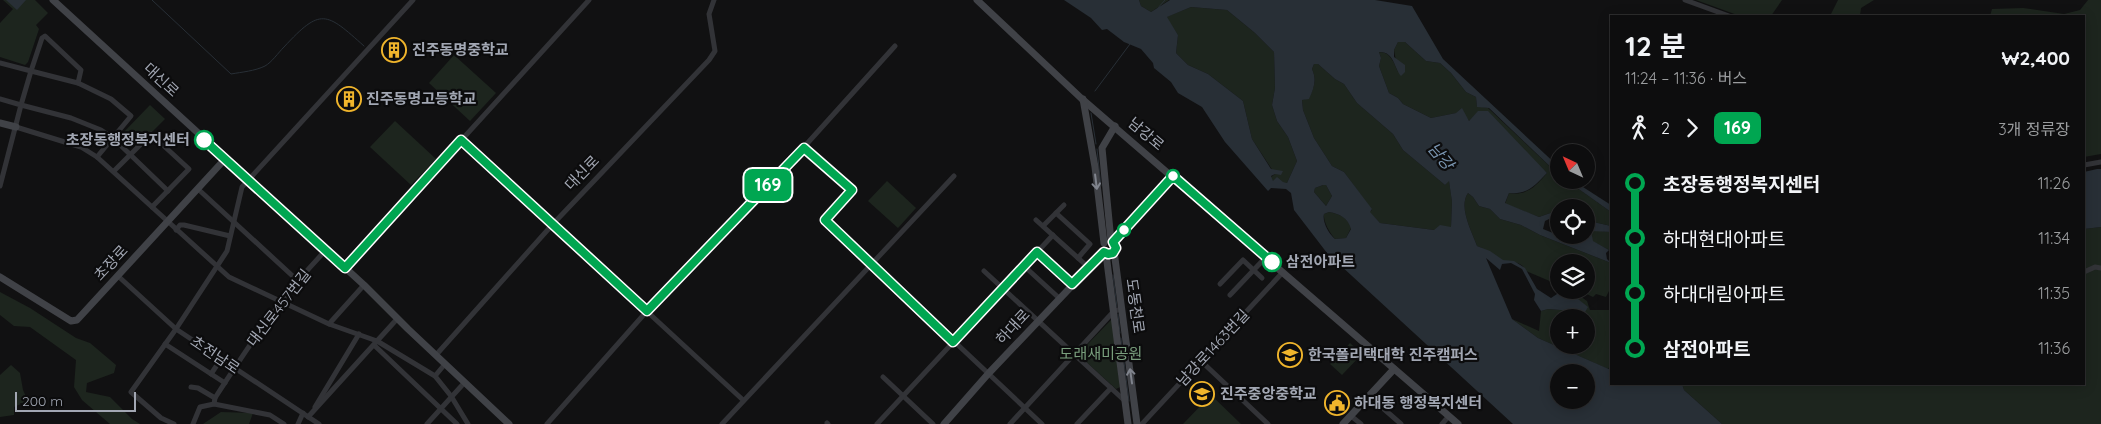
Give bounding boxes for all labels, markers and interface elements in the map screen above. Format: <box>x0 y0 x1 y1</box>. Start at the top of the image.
text: 12 분 <box>1625 28 1685 63</box>
building icon: 진주동명중학교 <box>381 37 407 63</box>
place label: 진주동명중학교 <box>412 40 509 59</box>
text: ₩2,400 <box>2002 46 2070 70</box>
street label: 대신로 <box>140 59 183 101</box>
text: 11:24 – 11:36 · 버스 <box>1625 68 1747 88</box>
building icon: 진주동명고등학교 <box>336 86 362 112</box>
place label: 진주동명고등학교 <box>366 89 477 108</box>
street label: 남강로 <box>1124 113 1168 154</box>
icon: walk <box>1625 114 1653 142</box>
icon: forward <box>1678 114 1706 142</box>
text: 169 <box>1724 116 1751 139</box>
text: 2 <box>1661 118 1670 138</box>
text: 3개 정류장 <box>1998 119 2070 139</box>
place label: 초장동행정복지센터 <box>66 130 190 149</box>
marker: 초장동행정복지센터 <box>194 130 214 150</box>
water label: 남강 <box>1424 138 1460 175</box>
north arrow <box>1550 144 1595 189</box>
map controls <box>1550 144 1595 409</box>
street label: 대신로 <box>560 151 603 194</box>
line badge: 169 <box>739 169 797 201</box>
unlabelled marker <box>1166 169 1180 183</box>
text: 초장동행정복지센터 <box>1663 172 1820 196</box>
text: 169 <box>754 173 782 196</box>
one-way arrow <box>1092 173 1102 189</box>
text: 11:26 <box>2038 173 2070 193</box>
button: locate <box>1550 199 1595 244</box>
unlabelled marker <box>1117 223 1131 237</box>
text: 하대현대아파트 <box>1663 227 1785 251</box>
text: 11:34 <box>2038 228 2070 248</box>
street label: 초장로 <box>90 241 132 284</box>
marker: 삼전아파트 <box>1262 252 1282 272</box>
place label: 삼전아파트 <box>1286 252 1355 271</box>
button: layers <box>1550 254 1595 299</box>
street label: 대신로457번길 <box>243 265 315 350</box>
street label: 도동천로 <box>1122 277 1149 335</box>
text: 하대대림아파트 <box>1663 282 1785 306</box>
text: 11:35 <box>2038 283 2070 303</box>
street label: 하대로 <box>992 305 1034 348</box>
street label: 남강로1463번길 <box>1172 305 1253 390</box>
button: + <box>1550 309 1595 354</box>
street label: 초전남로 <box>187 331 243 378</box>
text: 삼전아파트 <box>1663 337 1750 361</box>
text: 11:36 <box>2038 338 2070 358</box>
school or university icon: 한국폴리택대학 진주캠퍼스 <box>1277 342 1303 368</box>
park label: 도래새미공원 <box>1060 344 1142 363</box>
place label: 한국폴리택대학 진주캠퍼스 <box>1308 345 1478 364</box>
button: − <box>1550 364 1595 409</box>
one-way arrow <box>1126 368 1136 384</box>
school or university icon: 진주중앙중학교 <box>1189 381 1215 407</box>
place label: 진주중앙중학교 <box>1220 384 1317 403</box>
scale bar <box>15 389 136 412</box>
public building icon: 하대동 행정복지센터 <box>1324 390 1350 416</box>
text: 200 m <box>22 392 63 410</box>
place label: 하대동 행정복지센터 <box>1354 393 1482 412</box>

